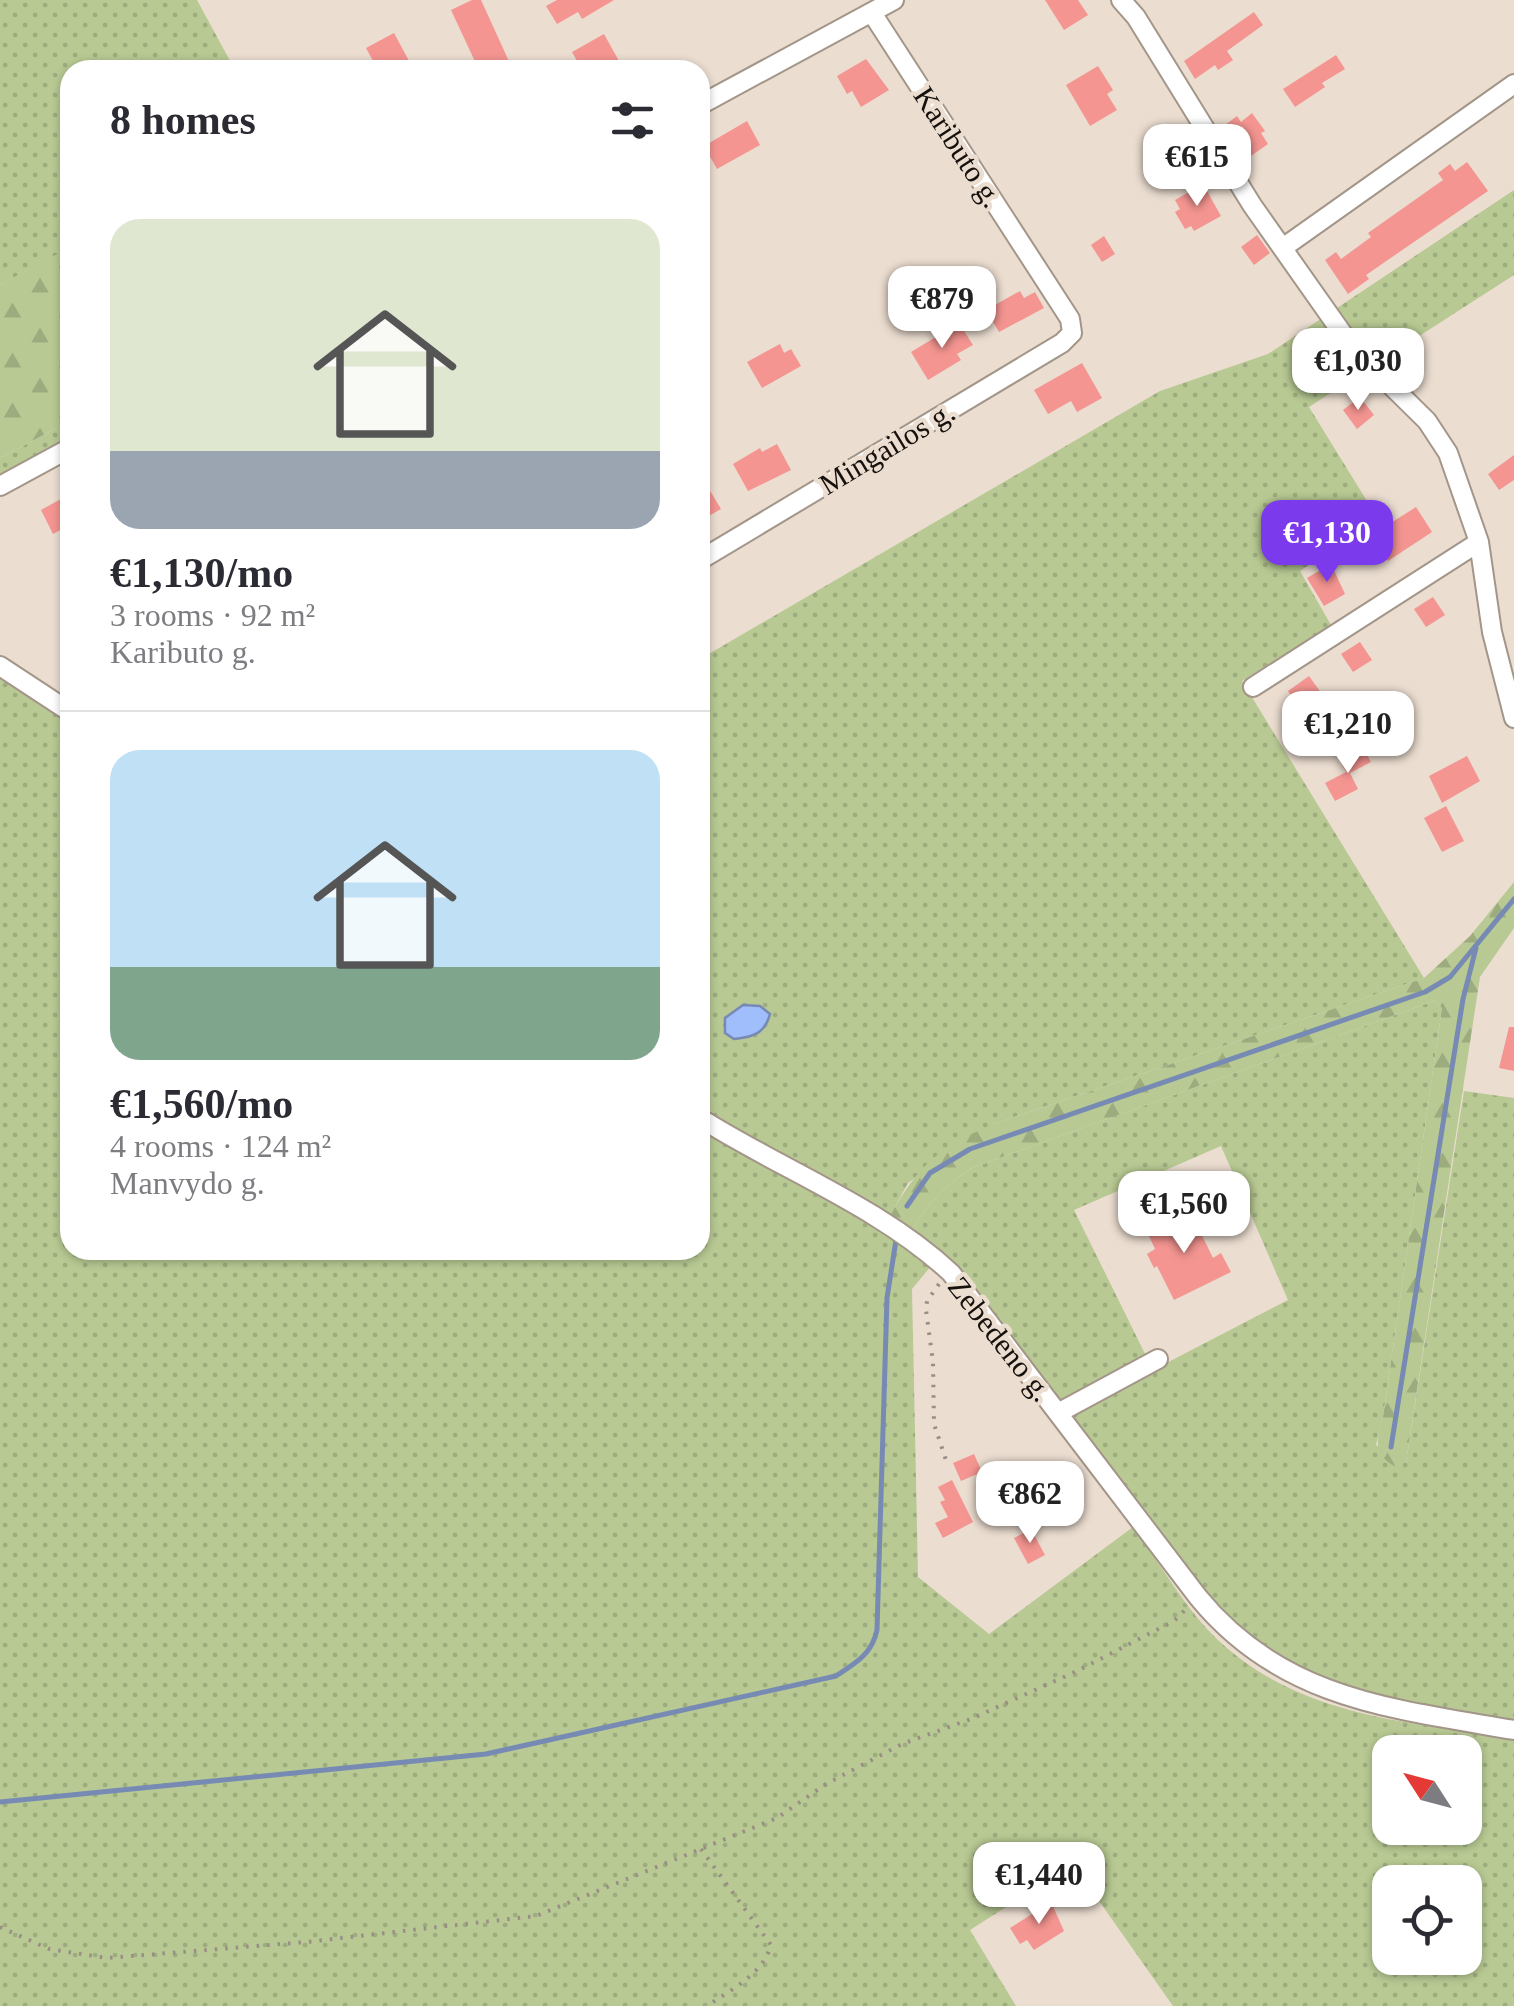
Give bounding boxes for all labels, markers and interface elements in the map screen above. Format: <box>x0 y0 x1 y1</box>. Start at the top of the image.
street label: Kaributo g. <box>907 80 1009 213</box>
icon: filters <box>605 93 660 148</box>
text: 8 homes <box>110 97 256 143</box>
pin: €615 <box>1138 124 1256 209</box>
text: €615 <box>1165 138 1229 174</box>
pin: €879 <box>883 266 1001 351</box>
text: €879 <box>910 280 974 316</box>
icon: home <box>295 284 475 464</box>
pin: €1,030 <box>1277 328 1439 413</box>
text: €1,030 <box>1314 342 1402 378</box>
street label: Mingailos g. <box>813 394 960 501</box>
pin: €1,130 <box>1246 500 1408 585</box>
text: €1,130 <box>1283 514 1371 550</box>
text: €1,130/mo <box>110 550 293 596</box>
text: 3 rooms · 92 m² <box>110 597 315 633</box>
text: Kaributo g. <box>110 634 256 670</box>
pin: €1,210 <box>1267 691 1429 776</box>
text: €1,210 <box>1304 705 1392 741</box>
icon: home <box>295 815 475 995</box>
text: €1,560/mo <box>110 1081 293 1127</box>
text: 4 rooms · 124 m² <box>110 1128 331 1164</box>
text: Manvydo g. <box>110 1165 265 1201</box>
pin: €1,560 <box>1103 1171 1265 1256</box>
text: €1,560 <box>1140 1185 1228 1221</box>
street label: Zebedeno g. <box>942 1270 1059 1407</box>
pin: €862 <box>971 1461 1089 1546</box>
text: €862 <box>998 1475 1062 1511</box>
north arrow <box>1372 1735 1482 1845</box>
map controls <box>1372 1735 1482 1975</box>
pin: €1,440 <box>958 1842 1120 1927</box>
text: €1,440 <box>995 1856 1083 1892</box>
button: locate <box>1372 1865 1482 1975</box>

